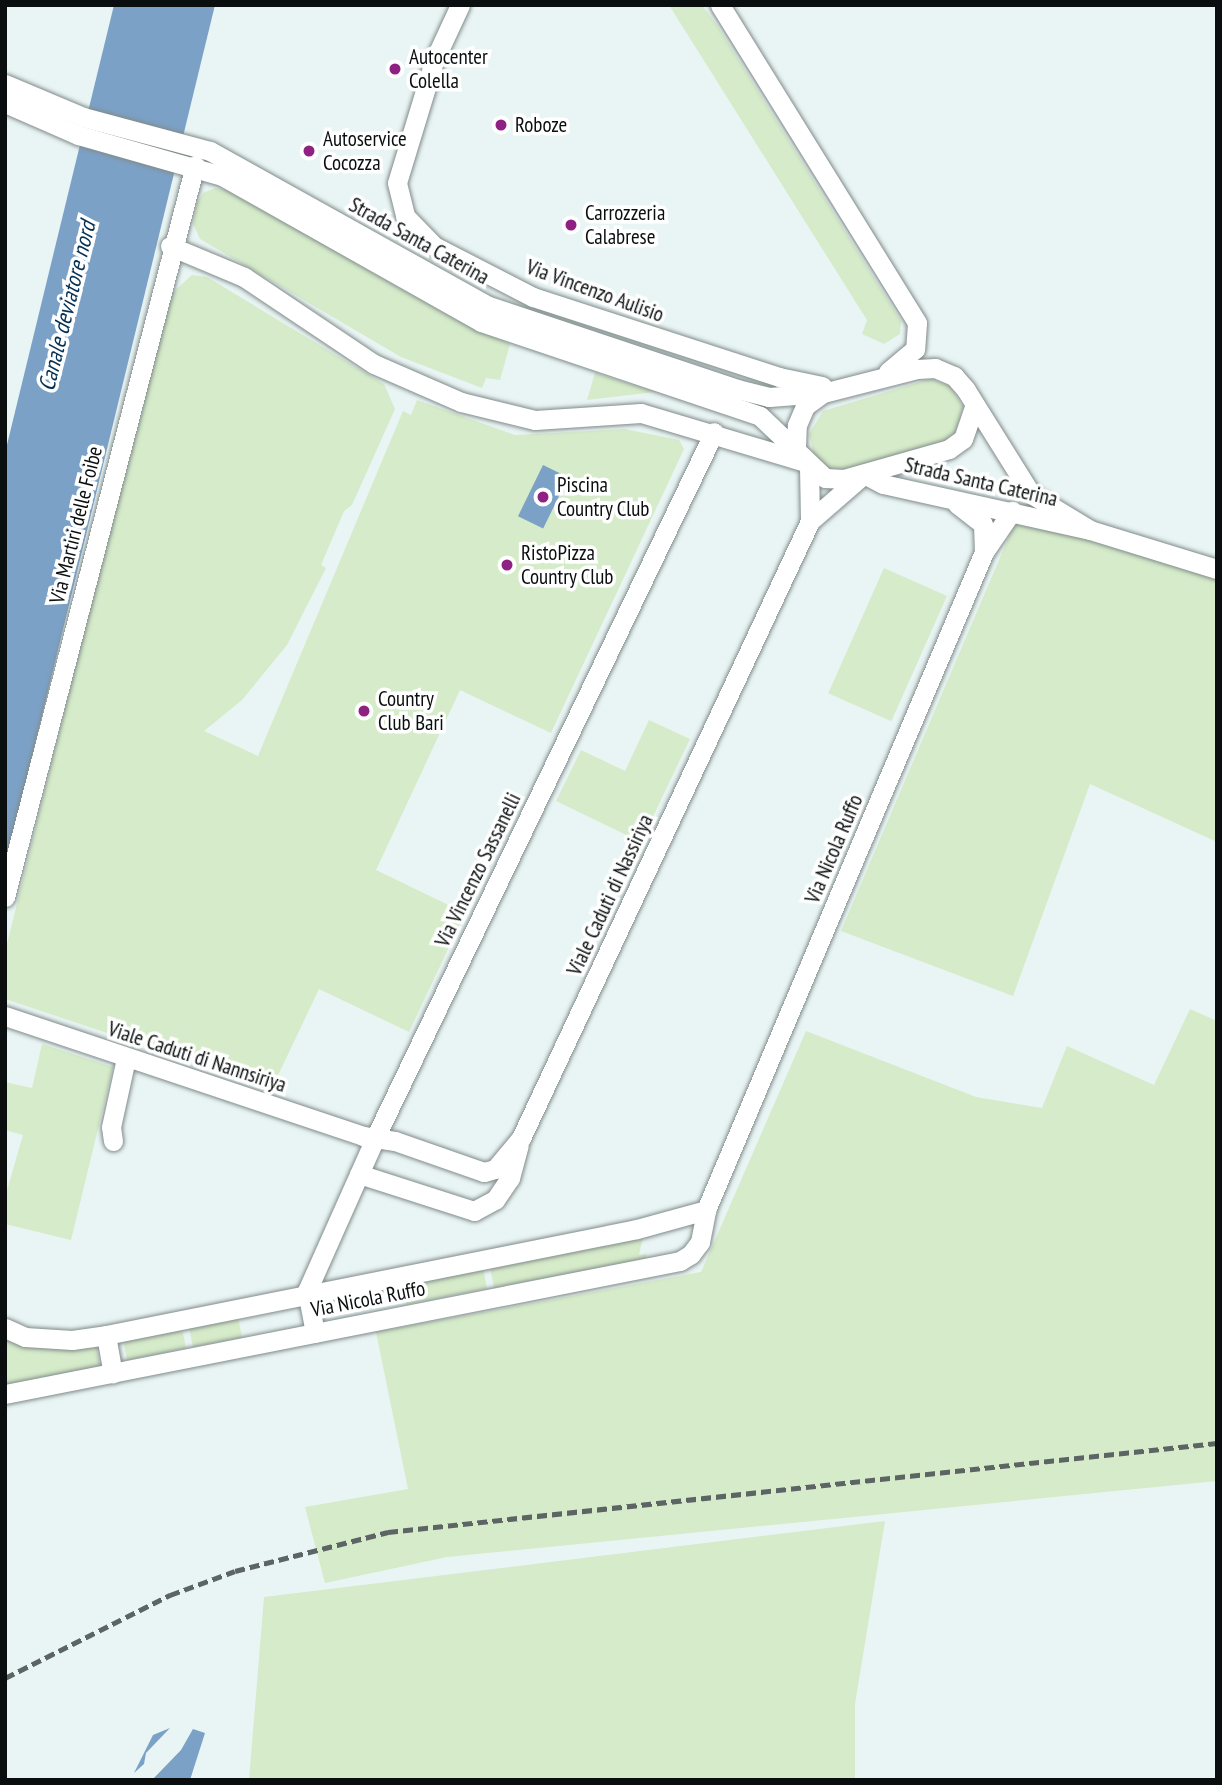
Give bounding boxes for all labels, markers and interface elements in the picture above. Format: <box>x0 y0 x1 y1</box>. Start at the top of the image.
place label: Autocenter Colella <box>409 44 488 94</box>
marker: Autocenter Colella <box>387 61 403 77</box>
place label: Roboze <box>515 112 567 138</box>
marker: Roboze <box>493 117 509 133</box>
place label: Autoservice Cocozza <box>323 126 407 176</box>
marker: Autoservice Cocozza <box>301 143 317 159</box>
street label: Strada Santa Caterina <box>345 192 493 290</box>
place label: Carrozzeria Calabrese <box>585 200 665 250</box>
marker: Carrozzeria Calabrese <box>563 217 579 233</box>
water label: Canale deviatore nord <box>33 218 101 394</box>
street label: Via Vincenzo Aulisio <box>522 254 668 328</box>
street label: Via Martiri delle Foibe <box>44 444 108 606</box>
street label: Strada Santa Caterina <box>902 452 1060 512</box>
place label: Piscina Country Club <box>557 472 650 522</box>
marker: Piscina Country Club <box>535 489 551 505</box>
place label: RistoPizza Country Club <box>521 540 614 590</box>
marker: RistoPizza Country Club <box>499 557 515 573</box>
place label: Country Club Bari <box>378 686 444 736</box>
marker: Country Club Bari <box>356 703 372 719</box>
street label: Via Vincenzo Sassanelli <box>430 789 526 951</box>
street label: Via Nicola Ruffo <box>800 791 868 907</box>
street label: Viale Caduti di Nassiriya <box>562 811 658 979</box>
street label: Viale Caduti di Nannsiriya <box>105 1016 289 1098</box>
street label: Via Nicola Ruffo <box>309 1276 427 1322</box>

